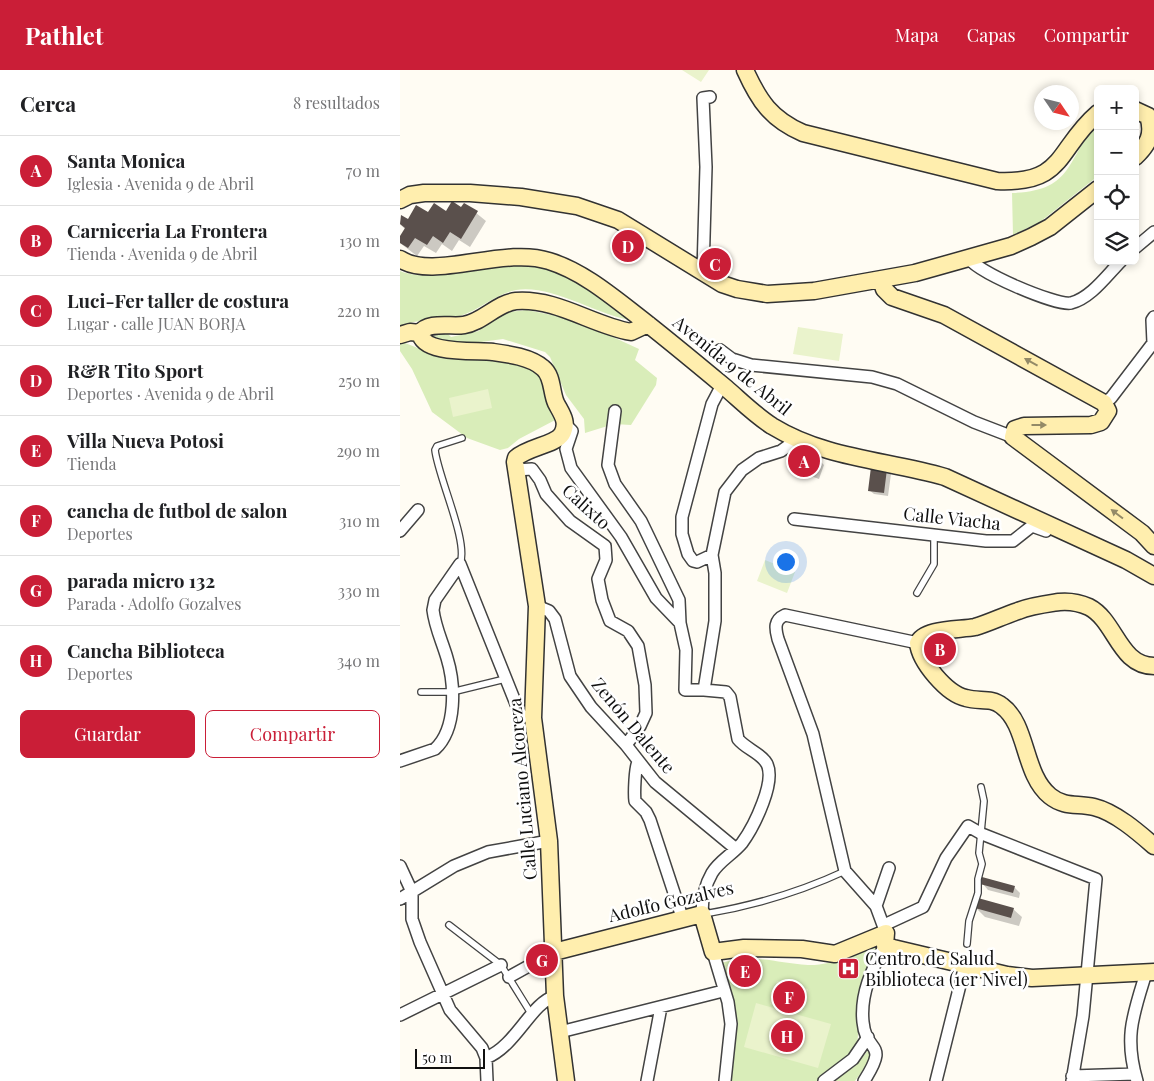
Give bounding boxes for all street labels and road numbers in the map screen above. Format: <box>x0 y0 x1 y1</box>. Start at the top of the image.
street label: Avenida 9 de Abril <box>668 309 797 420</box>
street label: Calixto <box>557 478 616 534</box>
street label: Calle Viacha <box>902 501 1002 535</box>
street label: Zenón Dalente <box>587 673 681 778</box>
street label: Calle Luciano Alcoreza <box>502 697 542 881</box>
street label: Adolfo Gozalves <box>605 875 736 927</box>

